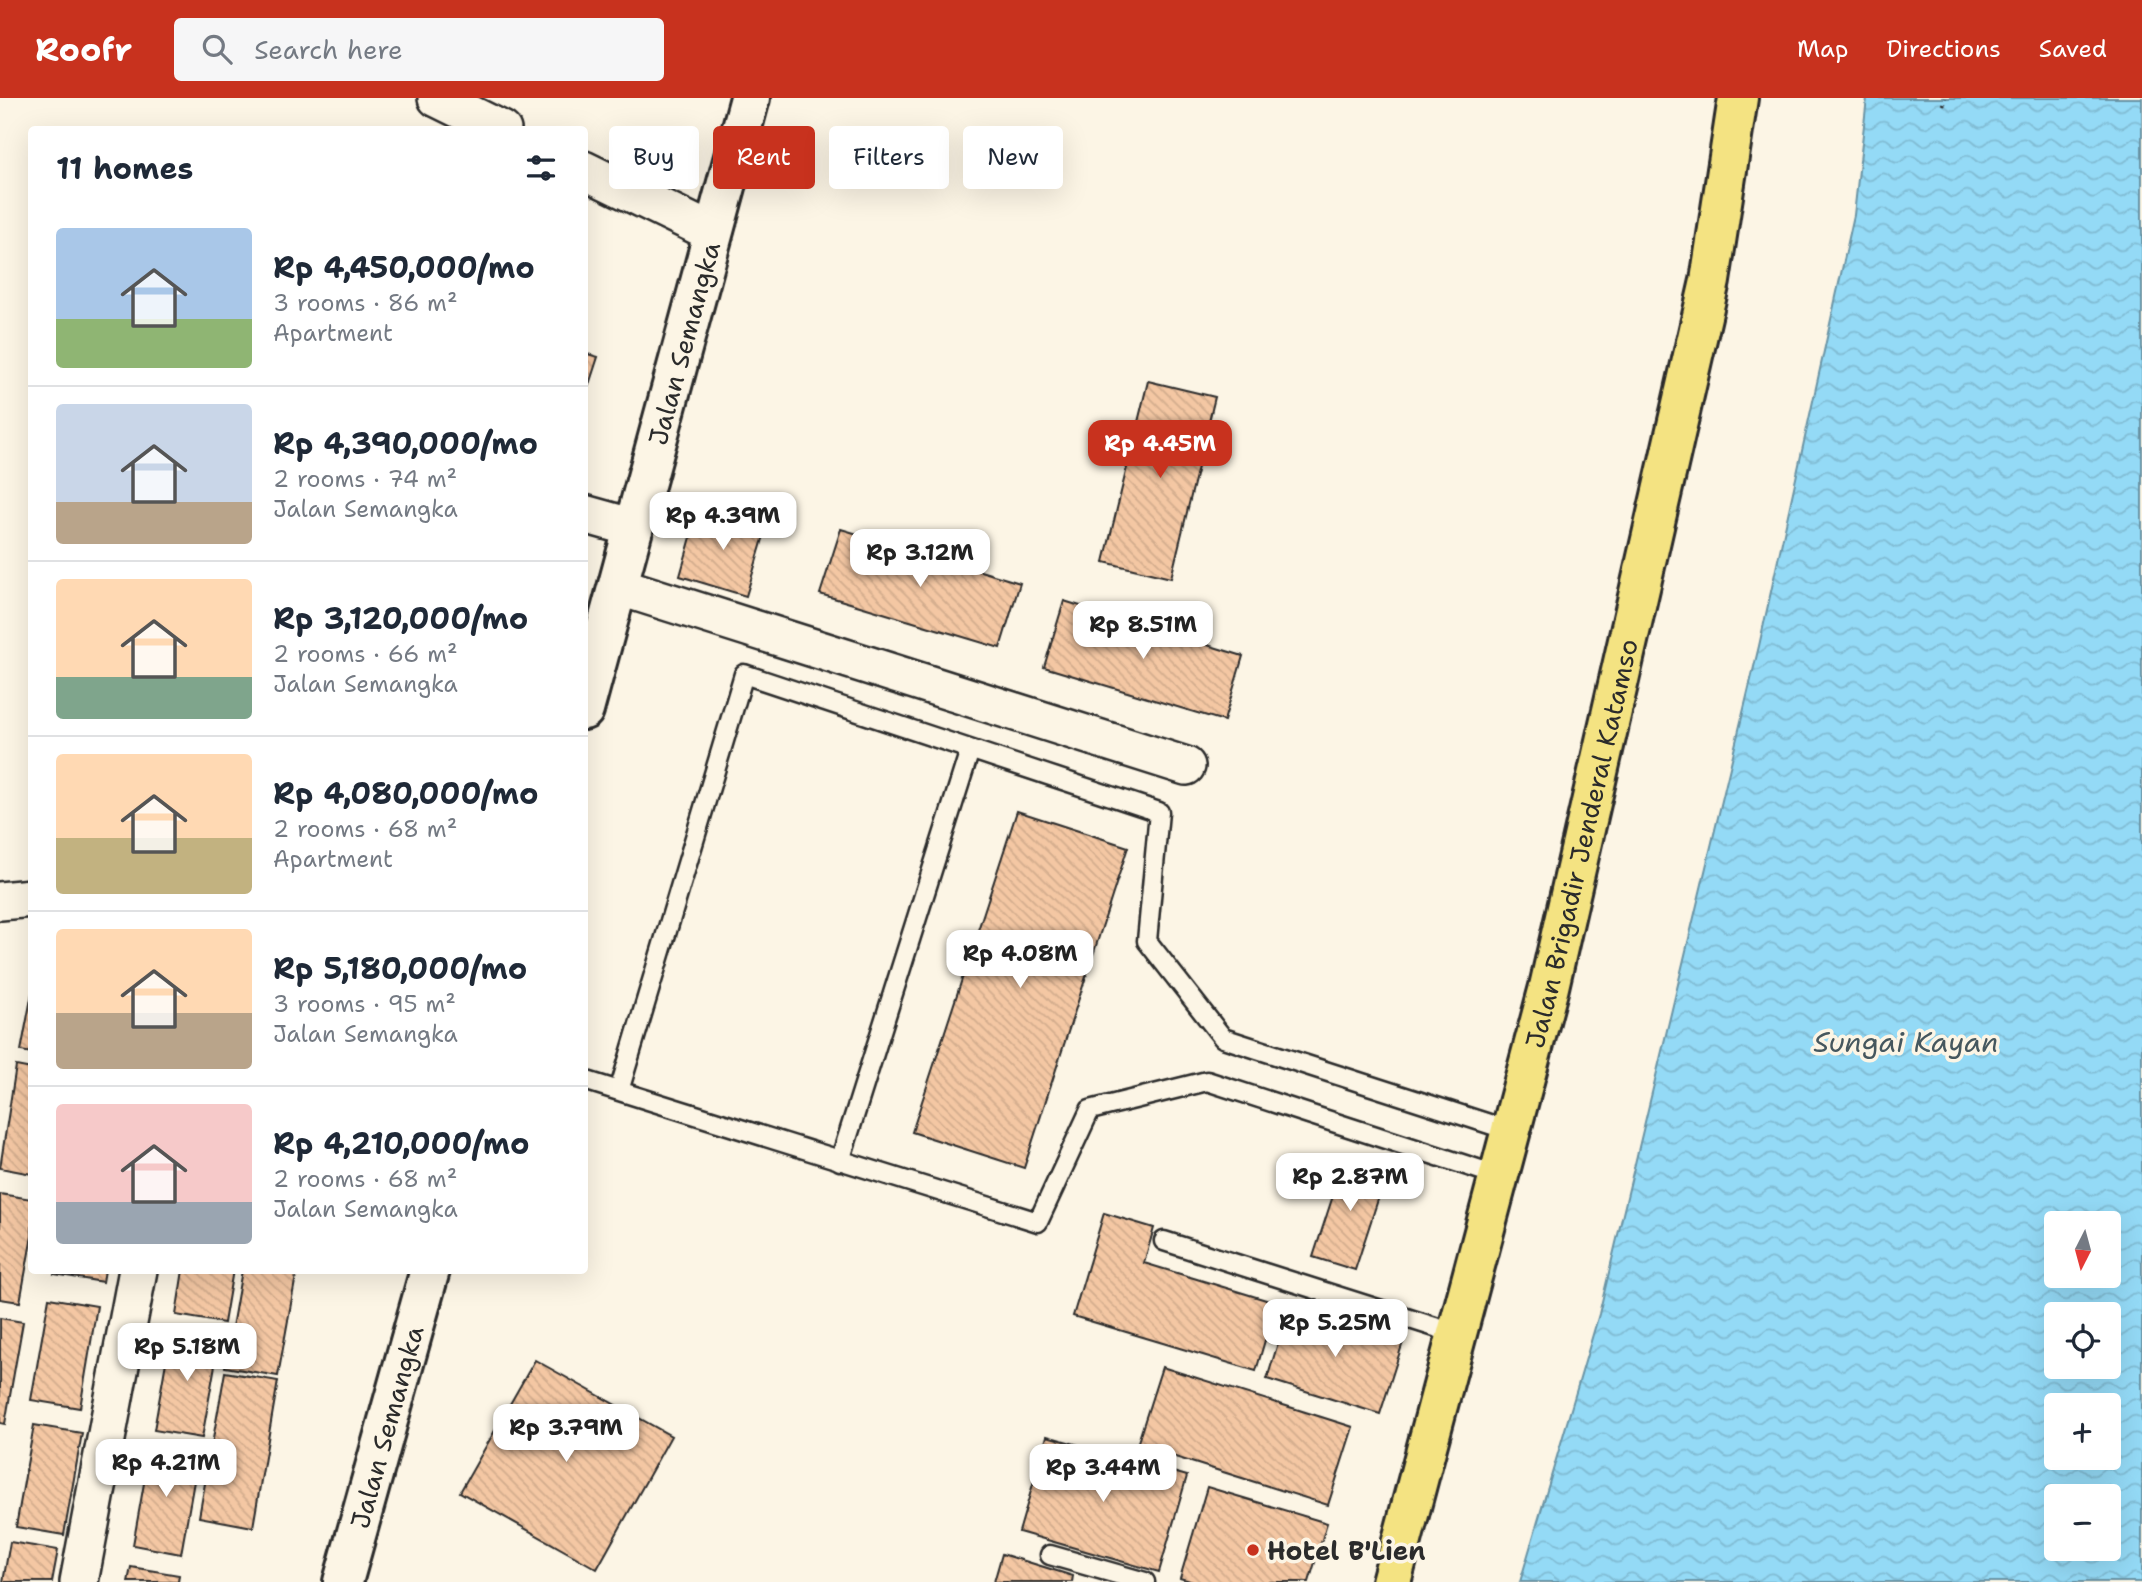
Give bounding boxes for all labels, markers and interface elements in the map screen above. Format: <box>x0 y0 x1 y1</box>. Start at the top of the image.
search box <box>174 18 664 81</box>
text: Roofr <box>35 27 132 72</box>
icon: search <box>198 30 236 68</box>
text: Search here <box>254 32 403 67</box>
text: Map <box>1797 33 1848 65</box>
text: Directions <box>1886 33 2001 65</box>
text: Saved <box>2039 33 2107 65</box>
chip: Buy <box>609 126 699 189</box>
chip: Rent <box>713 126 815 189</box>
chip: Filters <box>829 126 949 189</box>
chip: New <box>963 126 1063 189</box>
text: 11 homes <box>56 148 193 189</box>
icon: filters <box>522 149 560 187</box>
street label: Jalan Semangka <box>639 238 728 449</box>
text: Rp 4,450,000/mo <box>273 247 535 288</box>
icon: home <box>112 256 196 340</box>
text: 3 rooms · 86 m² <box>273 288 458 318</box>
text: Apartment <box>273 318 393 348</box>
pin: Rp 4.45M <box>1088 420 1232 480</box>
text: Rp 4,390,000/mo <box>273 423 538 464</box>
text: Rp 4.45M <box>1104 428 1216 458</box>
icon: home <box>112 432 196 516</box>
text: 2 rooms · 74 m² <box>273 464 457 494</box>
pin: Rp 4.39M <box>651 492 795 552</box>
text: Jalan Semangka <box>273 494 458 524</box>
text: Rp 4.39M <box>666 500 780 530</box>
pin: Rp 3.12M <box>848 530 992 589</box>
text: Rp 3.12M <box>866 537 974 567</box>
text: Rp 3,120,000/mo <box>273 598 528 639</box>
pin: Rp 8.51M <box>1071 602 1215 661</box>
icon: home <box>112 607 196 691</box>
text: Rp 8.51M <box>1089 609 1197 639</box>
street label: Jalan Brigadir Jenderal Katamso <box>1516 635 1645 1052</box>
text: 2 rooms · 66 m² <box>273 639 458 669</box>
text: Jalan Semangka <box>273 669 458 699</box>
text: Rp 4,080,000/mo <box>273 773 538 814</box>
icon: home <box>112 782 196 866</box>
text: 2 rooms · 68 m² <box>273 814 457 844</box>
text: Apartment <box>273 844 393 874</box>
pin: Rp 4.08M <box>948 930 1092 990</box>
text: Rp 4.08M <box>962 938 1078 968</box>
text: Rp 5,180,000/mo <box>273 948 527 989</box>
icon: home <box>112 957 196 1041</box>
text: 3 rooms · 95 m² <box>273 989 456 1019</box>
text: Jalan Semangka <box>273 1019 458 1049</box>
water label: Sungai Kayan <box>1813 1023 1999 1061</box>
text: Rp 4,210,000/mo <box>273 1123 530 1164</box>
icon: home <box>112 1132 196 1216</box>
pin: Rp 2.87M <box>1278 1154 1422 1213</box>
text: Rp 2.87M <box>1292 1161 1408 1191</box>
text: 2 rooms · 68 m² <box>273 1164 457 1194</box>
text: Jalan Semangka <box>273 1194 458 1224</box>
north arrow <box>2044 1211 2121 1288</box>
map controls <box>2044 1211 2121 1561</box>
pin: Rp 5.25M <box>1263 1300 1407 1359</box>
button: locate <box>2044 1302 2121 1379</box>
text: Rp 5.25M <box>1279 1307 1391 1337</box>
street label: Jalan Semangka <box>341 1321 431 1532</box>
pin: Rp 5.18M <box>115 1324 259 1383</box>
text: Rp 5.18M <box>134 1331 240 1361</box>
button: + <box>2044 1393 2121 1470</box>
pin: Rp 3.79M <box>494 1404 638 1464</box>
text: Rp 3.79M <box>509 1412 623 1442</box>
pin: Rp 4.21M <box>94 1440 238 1499</box>
pin: Rp 3.44M <box>1031 1444 1175 1504</box>
text: Rp 4.21M <box>112 1447 220 1477</box>
text: Rp 3.44M <box>1045 1452 1161 1482</box>
button: − <box>2044 1484 2121 1561</box>
place label: Hotel B'Lien <box>1267 1533 1426 1568</box>
marker: Hotel B'Lien <box>1245 1542 1261 1558</box>

